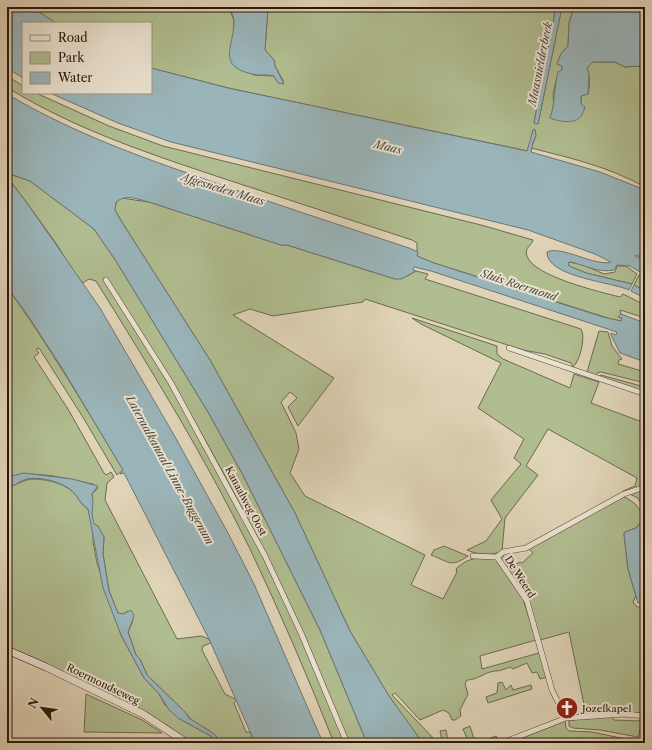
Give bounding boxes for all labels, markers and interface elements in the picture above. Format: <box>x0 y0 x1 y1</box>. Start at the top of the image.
water label: Maasnielderbeek <box>525 21 555 109</box>
legend <box>22 22 152 94</box>
text: Road <box>58 30 88 45</box>
text: Park <box>58 50 85 65</box>
text: Water <box>57 70 92 85</box>
water label: Maas <box>371 137 403 157</box>
water label: Afgesneden Maas <box>177 169 267 208</box>
water label: Sluis Roermond <box>478 266 560 304</box>
water label: Lateraalkanaal Linne-Buggenum <box>123 392 217 547</box>
street label: Kanaalweg Oost <box>222 464 270 538</box>
street label: De Weerd <box>502 553 538 601</box>
street label: Roermondseweg <box>64 661 142 708</box>
north arrow <box>22 688 62 728</box>
text: N <box>25 695 42 711</box>
church icon: Jozefkapel <box>554 695 580 721</box>
place label: Jozefkapel <box>580 702 631 715</box>

